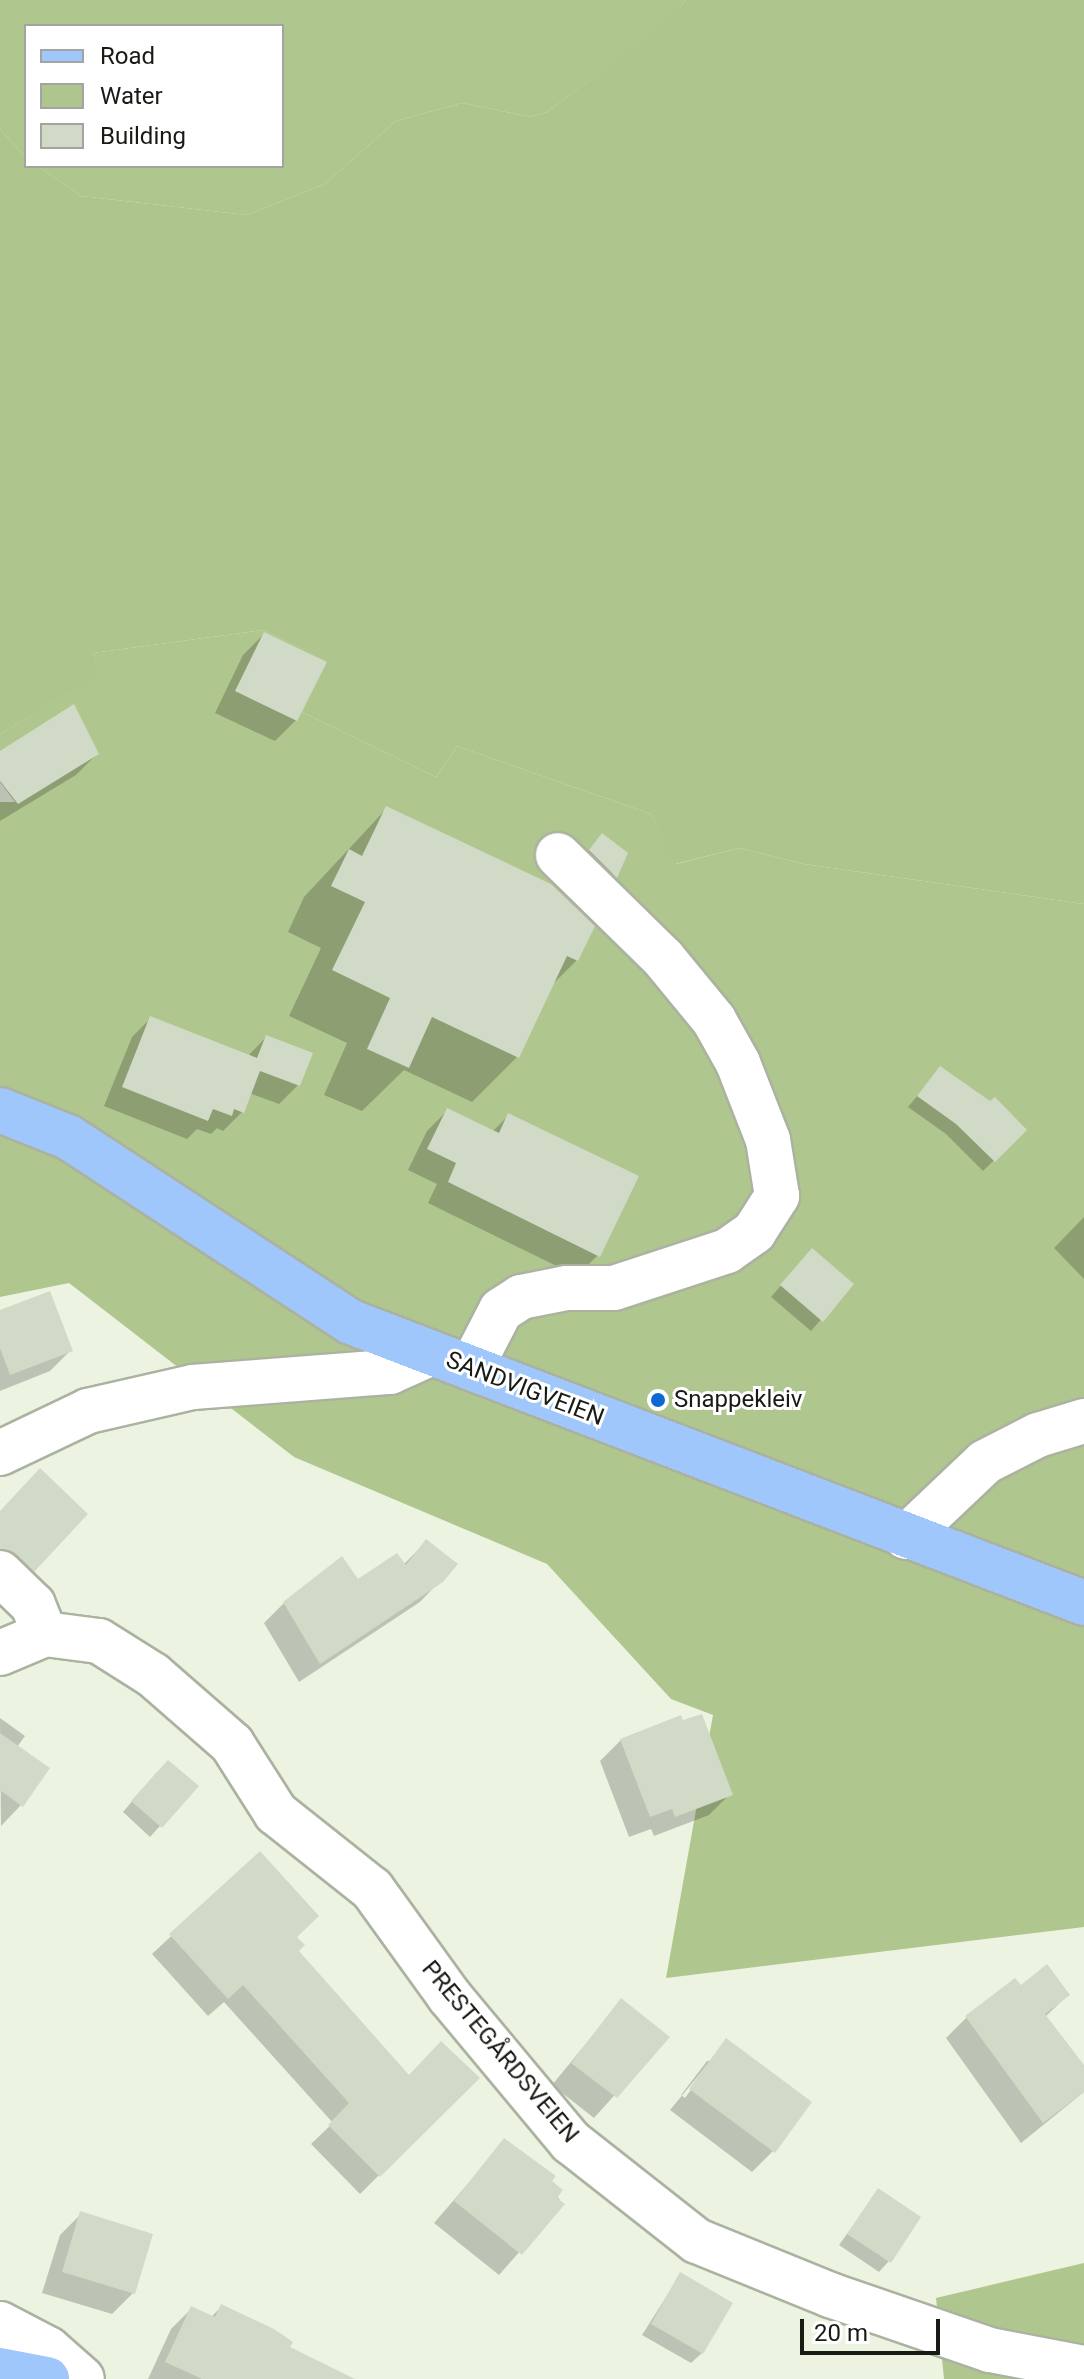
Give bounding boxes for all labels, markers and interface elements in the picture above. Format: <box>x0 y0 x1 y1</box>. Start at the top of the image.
legend <box>24 24 284 168</box>
text: Road <box>100 42 155 70</box>
text: Water <box>100 82 163 110</box>
text: Building <box>100 122 186 150</box>
street label: SANDVIGVEIEN <box>442 1346 608 1432</box>
place label: Snappekleiv <box>674 1386 802 1414</box>
marker: Snappekleiv <box>649 1391 667 1409</box>
street label: PRESTEGÅRDSVEIEN <box>415 1955 585 2149</box>
scale bar <box>804 2303 944 2353</box>
text: 20 m <box>814 2319 868 2347</box>

